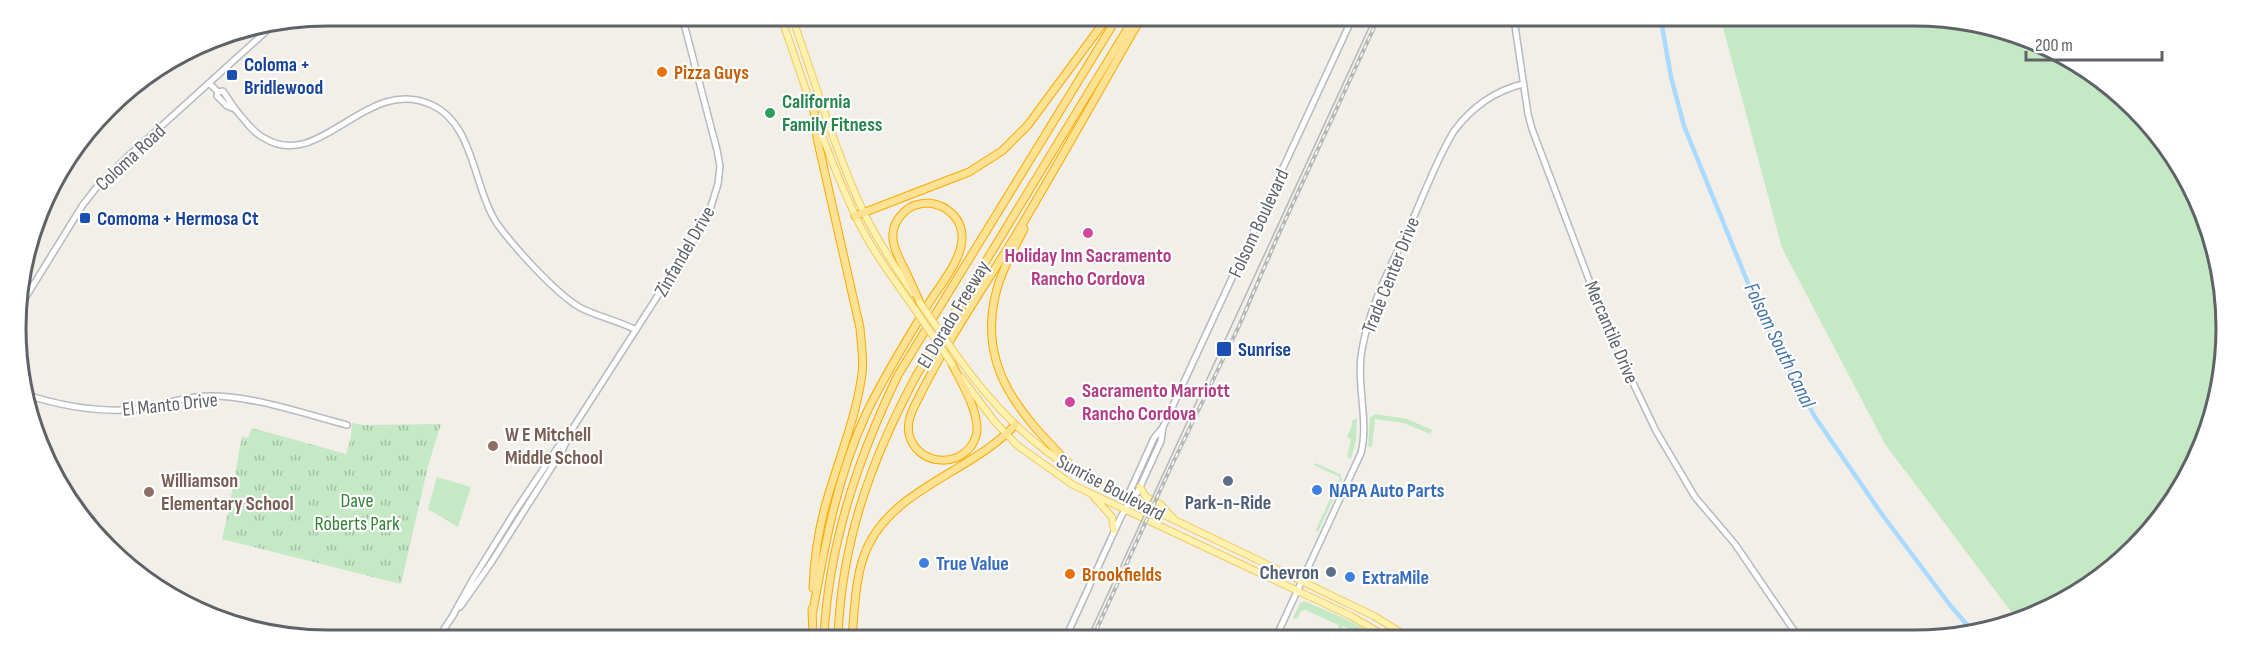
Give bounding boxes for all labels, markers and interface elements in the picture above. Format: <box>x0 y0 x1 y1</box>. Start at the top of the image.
scale bar <box>2026 24 2162 62</box>
text: 200 m <box>2035 35 2073 56</box>
place label: Coloma + Bridlewood <box>244 53 323 100</box>
place label: Pizza Guys <box>674 61 749 85</box>
marker: Pizza Guys <box>655 65 669 79</box>
marker: Coloma + Bridlewood <box>225 68 239 82</box>
place label: California Family Fitness <box>782 90 883 137</box>
marker: California Family Fitness <box>763 106 777 120</box>
street label: Coloma Road <box>91 119 171 196</box>
street label: Folsom Boulevard <box>1223 165 1294 281</box>
street label: Zinfandel Drive <box>649 202 720 301</box>
place label: Comoma + Hermosa Ct <box>97 207 259 231</box>
marker: Comoma + Hermosa Ct <box>78 211 92 225</box>
street label: Trade Center Drive <box>1357 214 1425 337</box>
marker: Holiday Inn Sacramento Rancho Cordova <box>1081 226 1095 240</box>
place label: Holiday Inn Sacramento Rancho Cordova <box>1005 244 1172 291</box>
street label: El Dorado Freeway <box>912 256 996 373</box>
street label: Mercantile Drive <box>1579 277 1643 387</box>
water label: Folsom South Canal <box>1739 279 1821 413</box>
place label: Sunrise <box>1238 338 1291 362</box>
marker: Sunrise <box>1215 340 1233 358</box>
place label: Sacramento Marriott Rancho Cordova <box>1082 379 1230 426</box>
street label: El Manto Drive <box>121 388 219 422</box>
marker: Sacramento Marriott Rancho Cordova <box>1063 395 1077 409</box>
place label: W E Mitchell Middle School <box>505 423 603 470</box>
marker: W E Mitchell Middle School <box>486 439 500 453</box>
street label: Sunrise Boulevard <box>1052 449 1169 527</box>
place label: Williamson Elementary School <box>161 469 294 516</box>
marker: Park-n-Ride <box>1221 474 1235 488</box>
place label: NAPA Auto Parts <box>1329 479 1445 503</box>
marker: NAPA Auto Parts <box>1310 483 1324 497</box>
marker: Williamson Elementary School <box>142 485 156 499</box>
park label: Dave Roberts Park <box>314 489 400 536</box>
place label: Park-n-Ride <box>1185 491 1271 515</box>
place label: True Value <box>936 552 1009 576</box>
marker: True Value <box>917 556 931 570</box>
place label: Chevron <box>1259 561 1319 585</box>
place label: Brookfields <box>1082 563 1162 587</box>
marker: Chevron <box>1324 565 1338 579</box>
place label: ExtraMile <box>1362 566 1429 590</box>
marker: Brookfields <box>1063 567 1077 581</box>
marker: ExtraMile <box>1343 570 1357 584</box>

